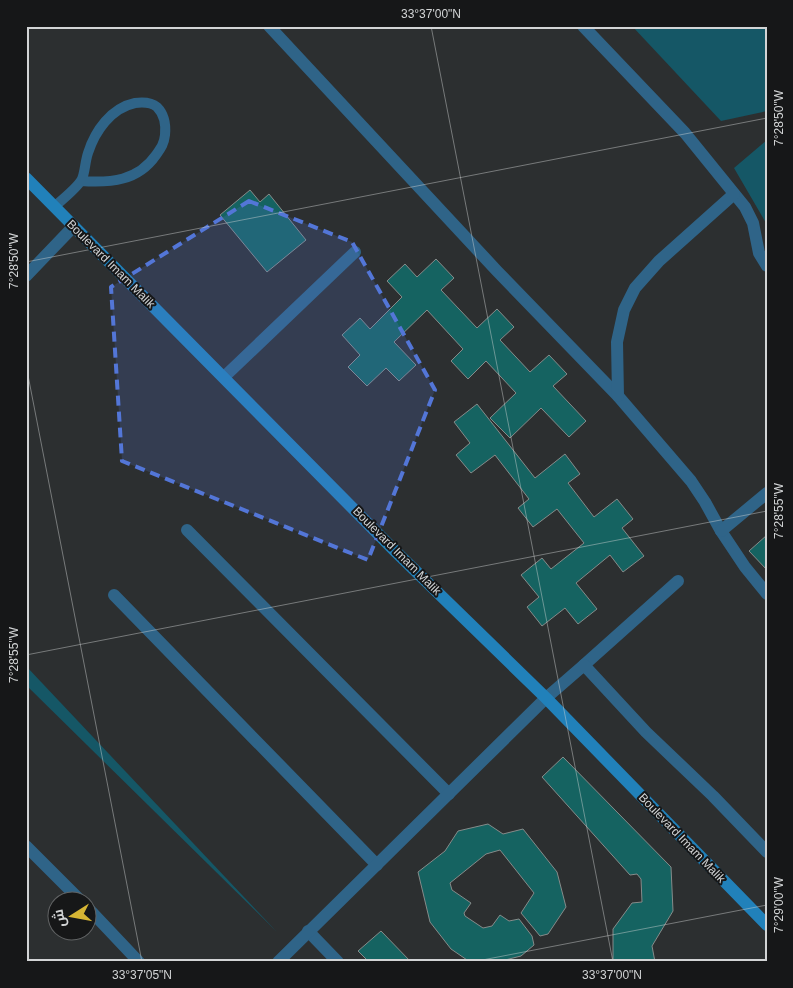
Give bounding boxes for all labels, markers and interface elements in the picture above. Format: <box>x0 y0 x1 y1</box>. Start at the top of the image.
text: 33°37'00"N <box>401 7 461 21</box>
text: 7°28'50"W <box>772 89 786 146</box>
street label: Boulevard Imam Malik <box>64 217 159 312</box>
text: 7°28'50"W <box>7 232 21 289</box>
text: 7°28'55"W <box>772 482 786 539</box>
street label: Boulevard Imam Malik <box>350 504 445 599</box>
text: 7°28'55"W <box>7 626 21 683</box>
street label: Boulevard Imam Malik <box>636 790 729 886</box>
text: 7°29'00"W <box>772 876 786 933</box>
north arrow <box>48 890 98 940</box>
text: ش <box>50 908 70 929</box>
text: 33°37'05"N <box>112 968 172 982</box>
text: 33°37'00"N <box>582 968 642 982</box>

